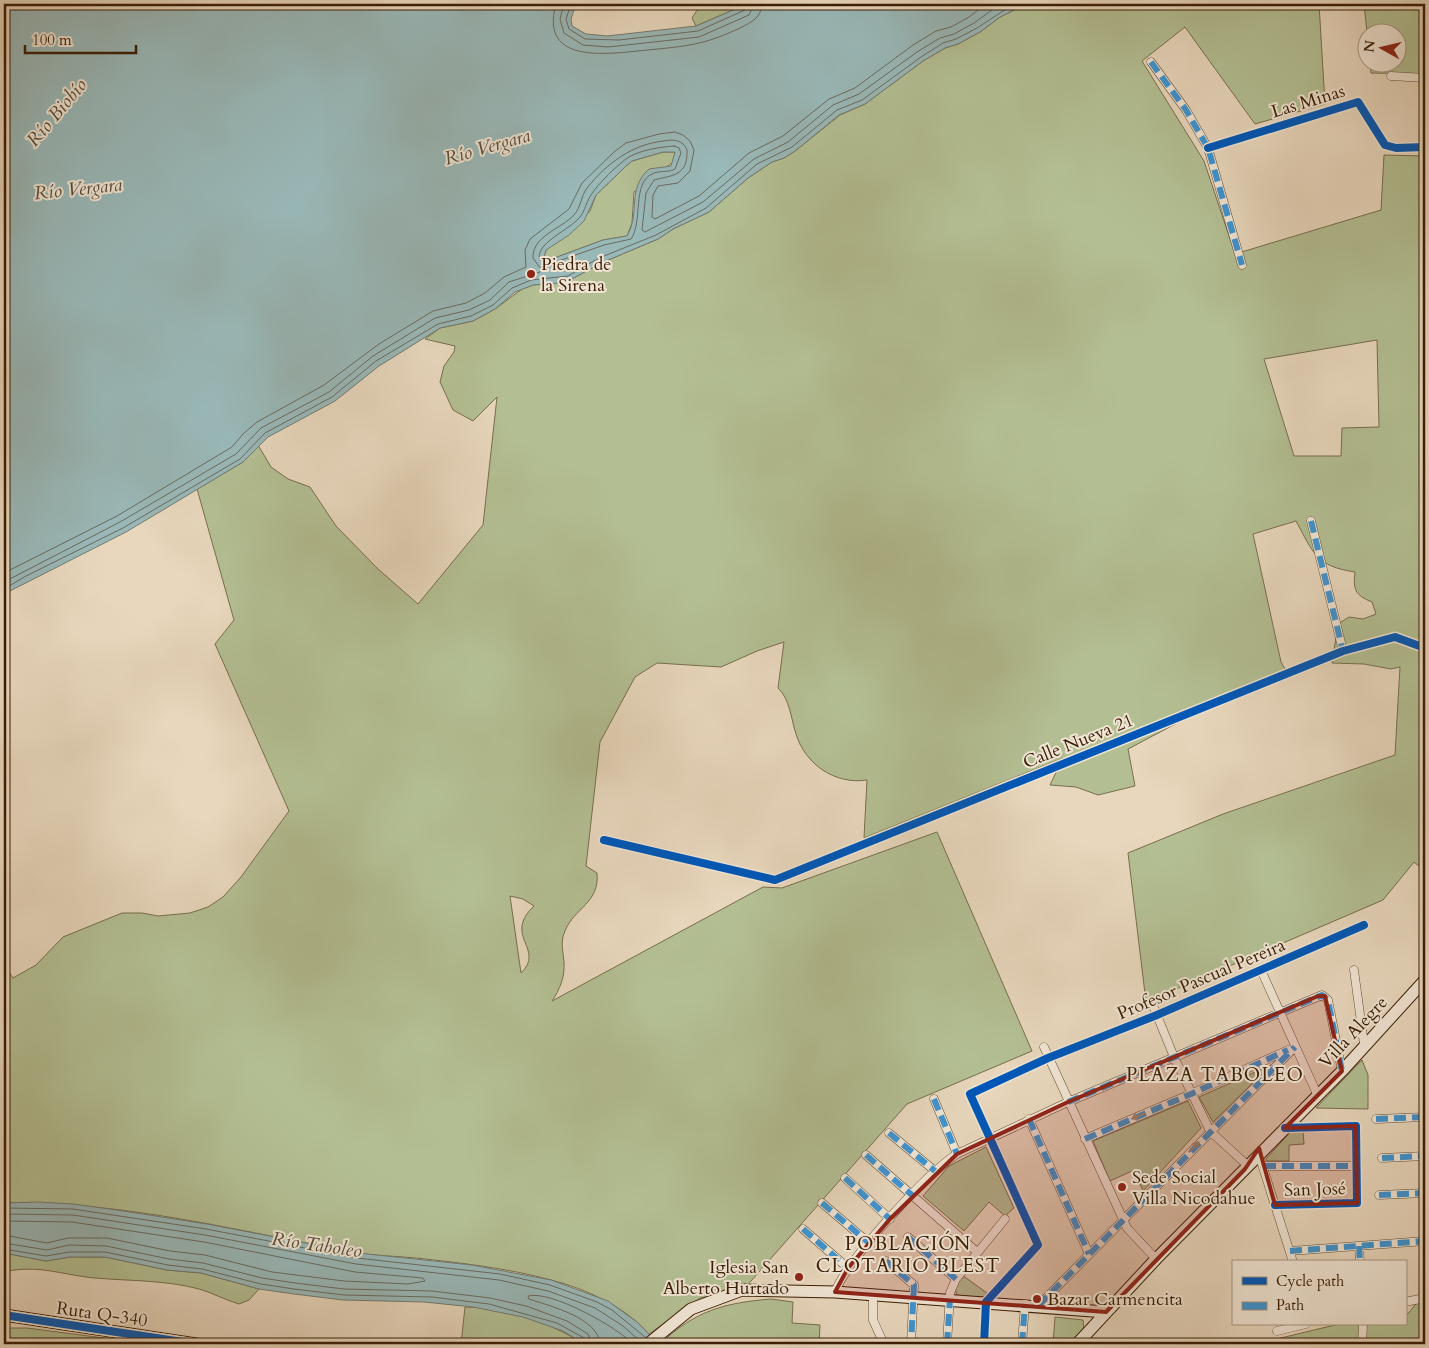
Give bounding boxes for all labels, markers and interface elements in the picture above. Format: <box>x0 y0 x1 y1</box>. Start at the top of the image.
scale bar <box>25 22 136 54</box>
north arrow <box>1356 22 1406 72</box>
text: 100 m <box>32 30 72 50</box>
text: N <box>1359 39 1380 54</box>
water label: Río Biobío <box>21 73 93 152</box>
street label: Las Minas <box>1268 78 1348 124</box>
water label: Río Vergara <box>441 122 534 172</box>
water label: Río Vergara <box>33 171 124 207</box>
place label: Piedra de la Sirena <box>541 252 611 298</box>
marker: Piedra de la Sirena <box>525 268 537 280</box>
street label: Calle Nueva 21 <box>1019 708 1137 775</box>
street label: Profesor Pascual Pereira <box>1113 933 1289 1026</box>
street label: Villa Alegre <box>1313 991 1393 1074</box>
district label: PLAZA TABOLEO <box>1126 1062 1304 1088</box>
one-way arrow <box>1131 1113 1145 1121</box>
one-way arrow <box>1188 1141 1200 1153</box>
place label: Sede Social Villa Nicodahue <box>1132 1165 1256 1211</box>
street label: San José <box>1284 1176 1346 1203</box>
marker: Sede Social Villa Nicodahue <box>1116 1181 1128 1193</box>
water label: Río Taboleo <box>270 1226 364 1264</box>
district label: POBLACIÓN CLOTARIO BLEST <box>816 1230 1000 1279</box>
place label: Iglesia San Alberto Hurtado <box>663 1255 790 1301</box>
legend <box>1232 1260 1406 1326</box>
marker: Iglesia San Alberto Hurtado <box>793 1271 805 1283</box>
text: Cycle path <box>1276 1271 1345 1291</box>
place label: Bazar Carmencita <box>1047 1287 1183 1312</box>
marker: Bazar Carmencita <box>1031 1293 1043 1305</box>
text: Path <box>1276 1295 1305 1315</box>
street label: Ruta Q-340 <box>55 1296 149 1333</box>

